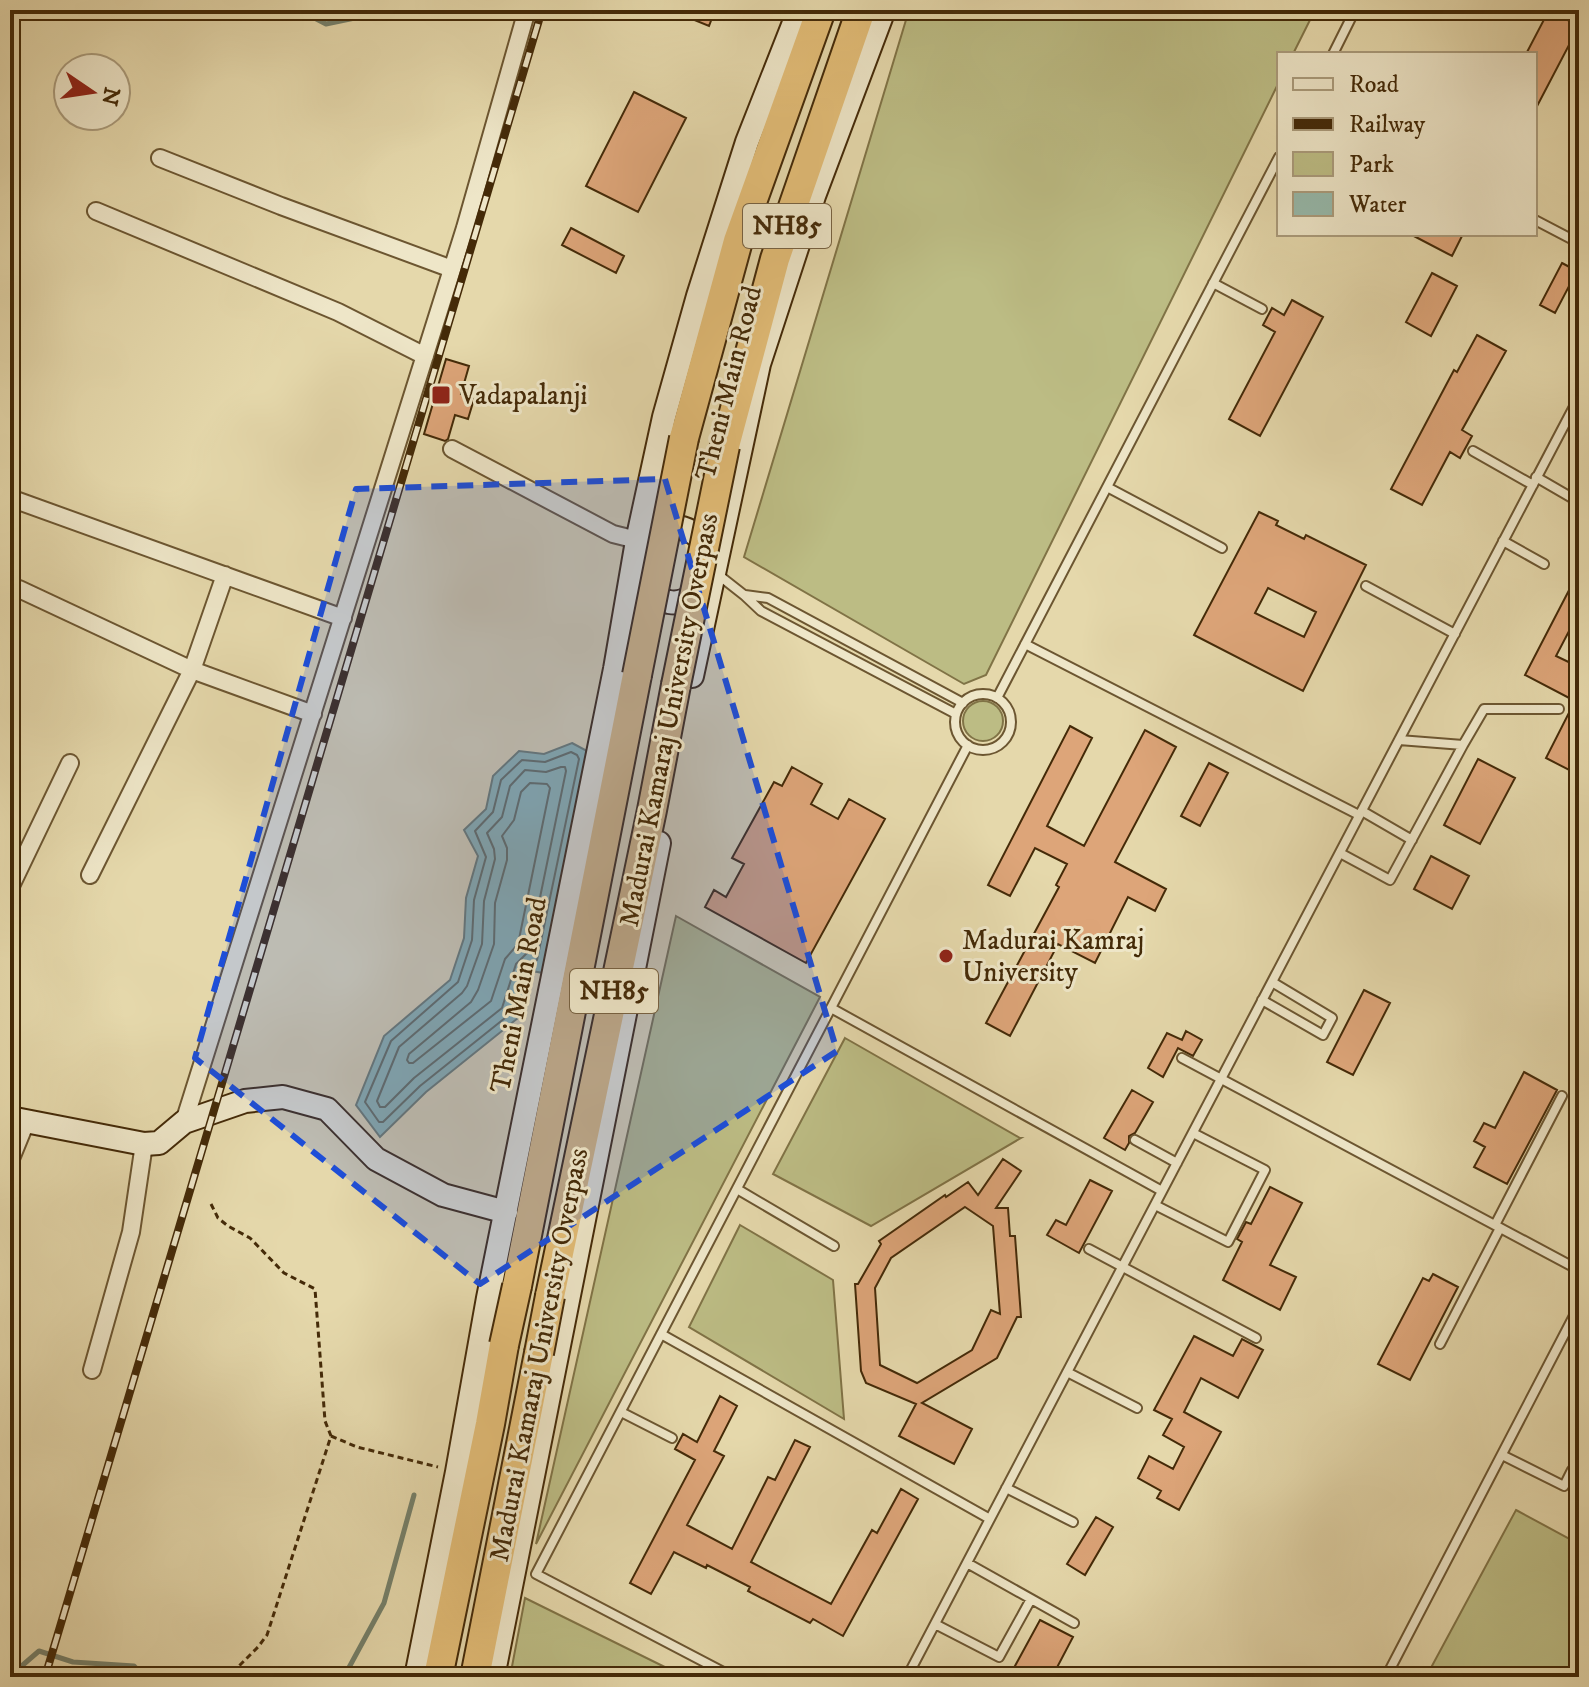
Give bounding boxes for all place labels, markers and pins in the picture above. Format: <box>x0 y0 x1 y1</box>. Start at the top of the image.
place label: Vadapalanji <box>458 378 588 413</box>
marker: Vadapalanji <box>430 384 452 406</box>
place label: Madurai Kamraj University <box>962 923 1144 990</box>
marker: Madurai Kamraj University <box>937 947 955 965</box>

